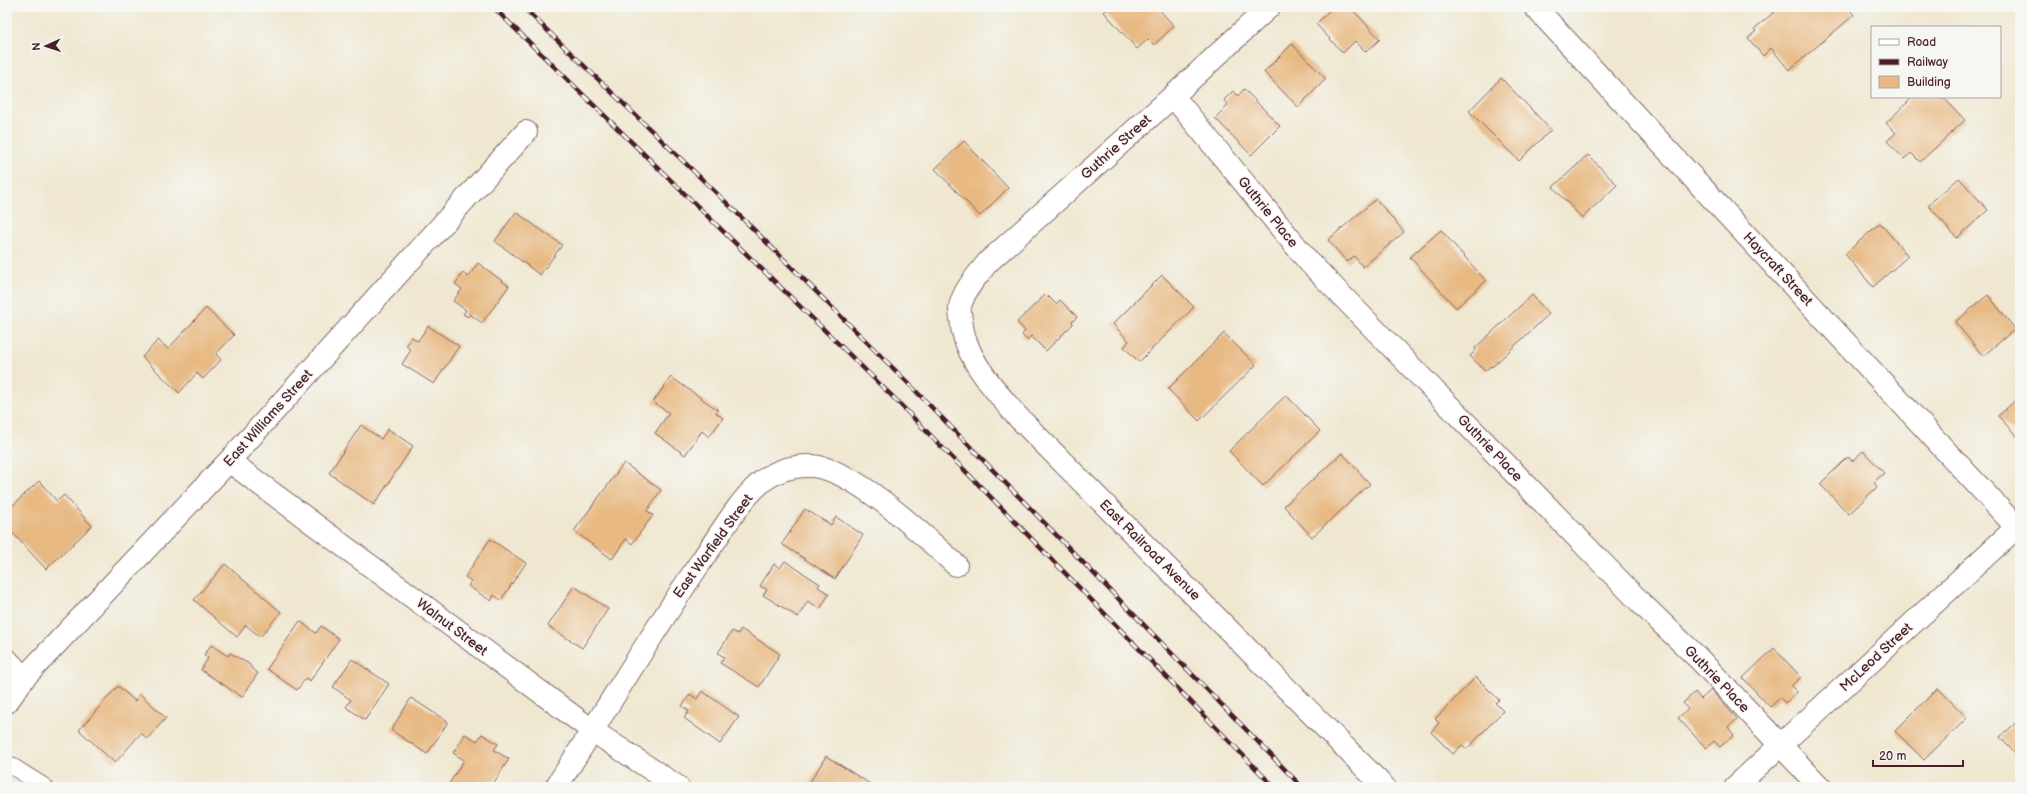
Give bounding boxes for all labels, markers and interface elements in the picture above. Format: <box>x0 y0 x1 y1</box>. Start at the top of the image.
north arrow <box>26 26 66 66</box>
legend <box>1871 26 2001 98</box>
text: Road <box>1907 35 1936 50</box>
text: N <box>30 42 43 51</box>
text: Railway <box>1907 55 1949 70</box>
text: Building <box>1907 75 1951 90</box>
street label: Guthrie Street <box>1077 110 1155 183</box>
street label: Guthrie Place <box>1234 173 1302 251</box>
street label: Haycraft Street <box>1739 229 1817 310</box>
street label: East Williams Street <box>220 365 317 470</box>
street label: Guthrie Place <box>1454 411 1526 485</box>
street label: East Warfield Street <box>669 490 757 601</box>
street label: East Railroad Avenue <box>1096 496 1204 604</box>
street label: Walnut Street <box>413 595 492 660</box>
street label: McLeod Street <box>1836 618 1916 695</box>
street label: Guthrie Place <box>1681 642 1753 716</box>
scale bar <box>1873 742 1963 768</box>
text: 20 m <box>1879 749 1906 764</box>

